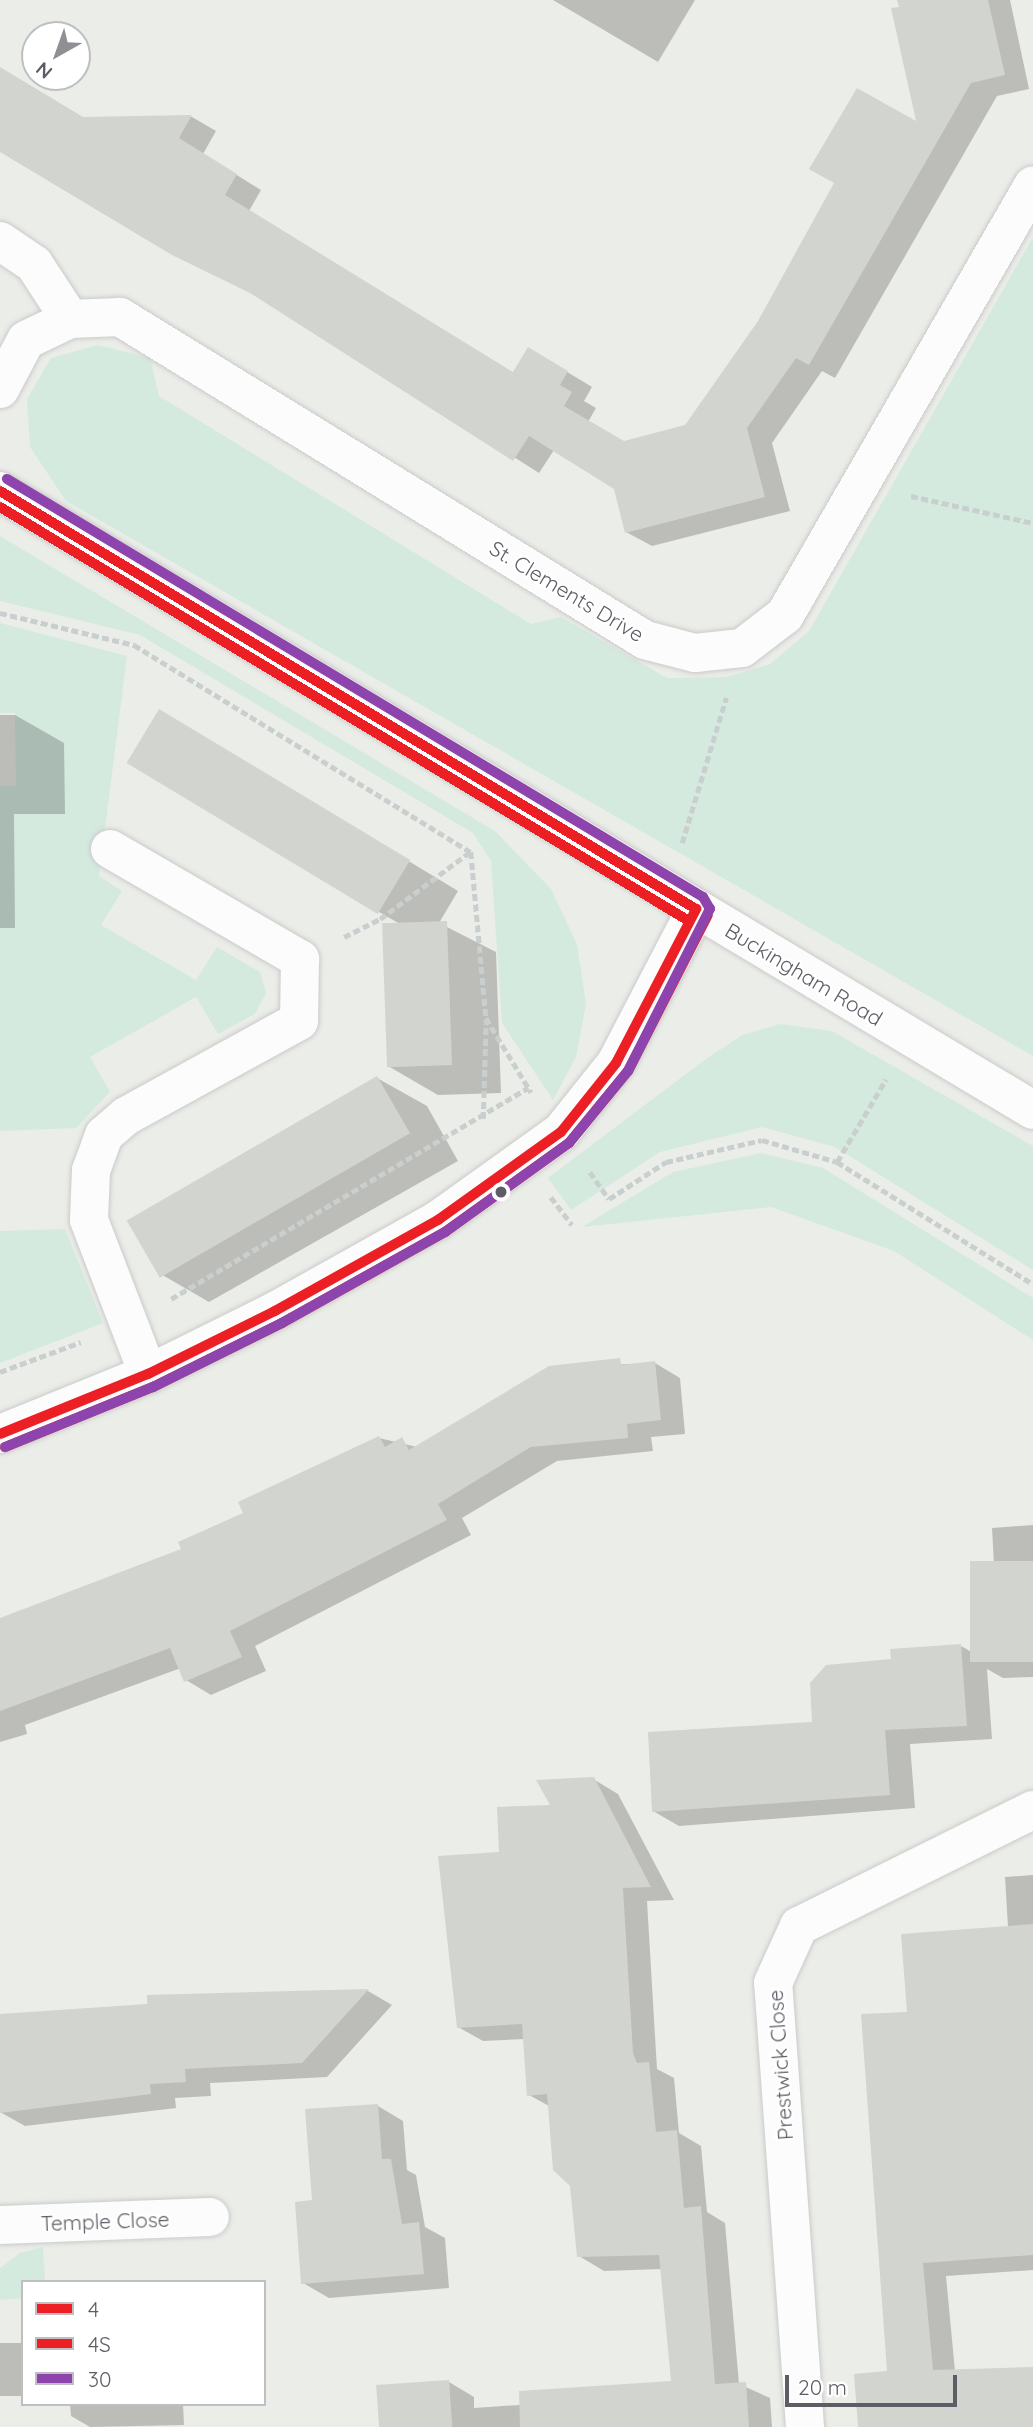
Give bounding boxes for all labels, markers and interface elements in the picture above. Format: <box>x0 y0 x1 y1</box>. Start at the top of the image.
north arrow <box>21 21 91 91</box>
text: N <box>31 57 57 84</box>
street label: St. Clements Drive <box>485 535 649 647</box>
street label: Buckingham Road <box>721 917 887 1031</box>
unlabelled marker <box>494 1185 508 1199</box>
street label: Prestwick Close <box>762 1989 798 2141</box>
street label: Temple Close <box>40 2206 170 2236</box>
legend <box>21 2280 266 2406</box>
text: 4 <box>88 2296 99 2322</box>
text: 4S <box>88 2331 111 2357</box>
scale bar <box>788 2360 960 2404</box>
text: 30 <box>88 2366 112 2392</box>
text: 20 m <box>798 2374 847 2400</box>

